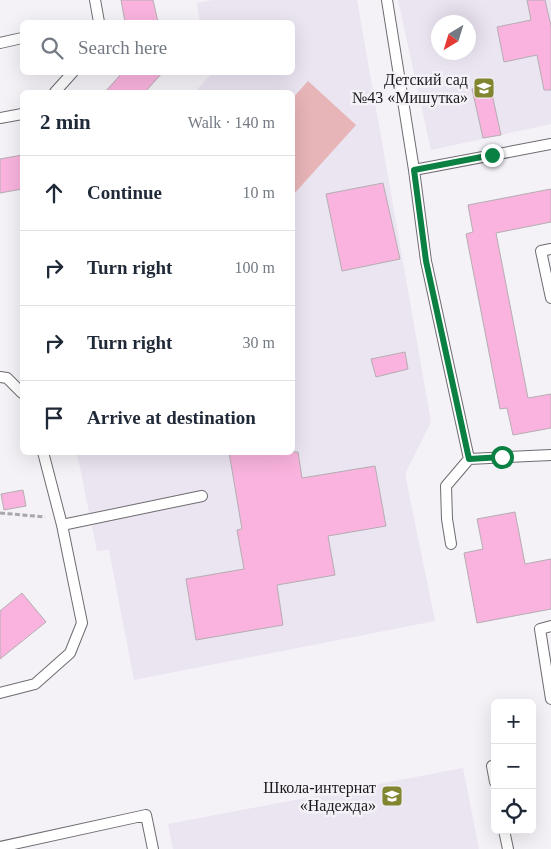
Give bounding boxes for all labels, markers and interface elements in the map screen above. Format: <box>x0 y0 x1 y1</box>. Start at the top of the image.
north arrow <box>431 15 476 60</box>
search box <box>20 20 295 75</box>
icon: search <box>38 34 66 62</box>
text: Search here <box>78 37 167 58</box>
place label: Детский сад №43 «Мишутка» <box>352 71 468 107</box>
school or university icon: Детский сад №43 «Мишутка» <box>472 76 496 100</box>
text: 2 min <box>40 110 91 134</box>
text: Walk · 140 m <box>188 114 275 131</box>
route end <box>481 144 504 167</box>
icon: ahead <box>40 179 68 207</box>
text: Continue <box>87 182 162 203</box>
text: 10 m <box>243 184 275 201</box>
icon: right <box>40 254 68 282</box>
text: Turn right <box>87 257 172 278</box>
text: 100 m <box>235 259 275 276</box>
icon: right <box>40 329 68 357</box>
text: Turn right <box>87 332 172 353</box>
text: 30 m <box>243 334 275 351</box>
icon: arrive <box>40 404 68 432</box>
text: Arrive at destination <box>87 407 256 428</box>
route start <box>491 446 514 469</box>
map controls <box>491 699 536 834</box>
button: + <box>491 699 536 744</box>
button: − <box>491 744 536 789</box>
place label: Школа-интернат «Надежда» <box>263 779 376 815</box>
school or university icon: Школа-интернат «Надежда» <box>380 784 404 808</box>
button: locate <box>491 789 536 834</box>

